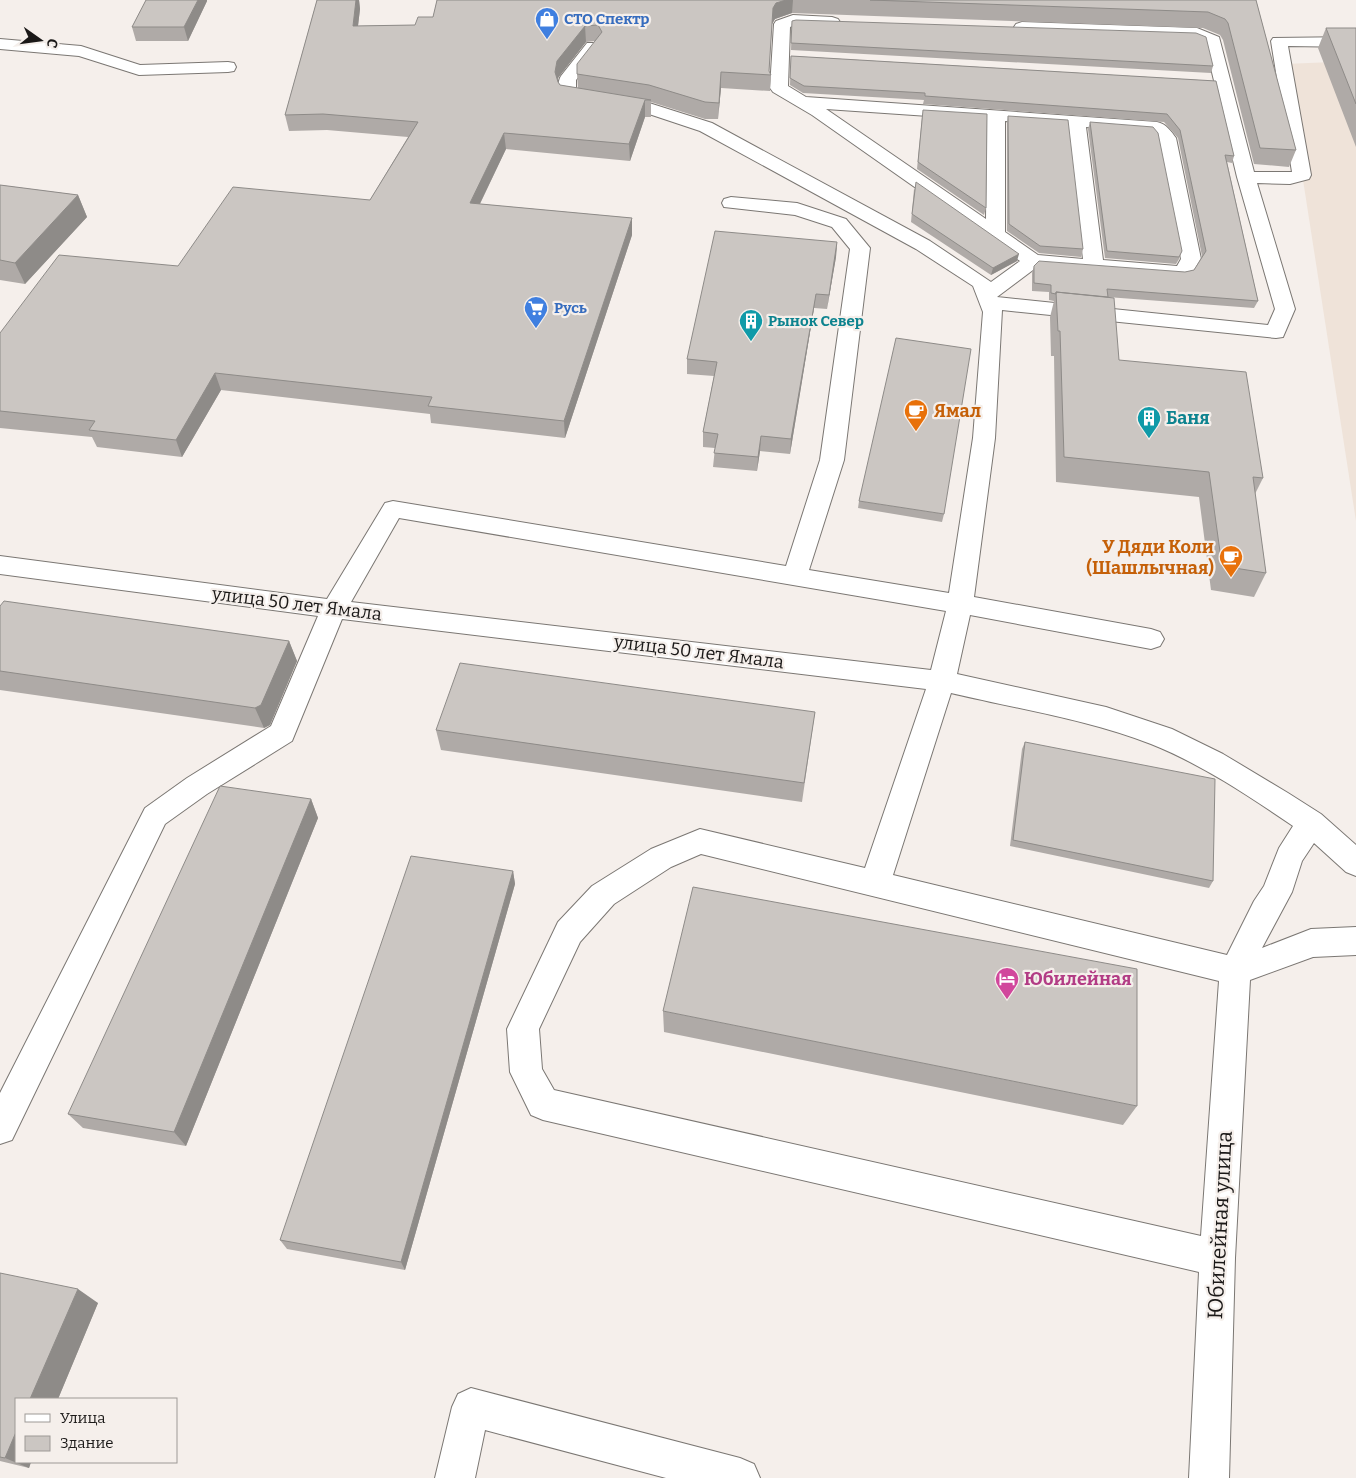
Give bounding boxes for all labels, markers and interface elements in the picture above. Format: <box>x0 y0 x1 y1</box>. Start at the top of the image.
shop icon: СТО Спектр <box>534 6 560 40</box>
place label: СТО Спектр <box>564 10 649 28</box>
north arrow <box>15 15 65 65</box>
text: С <box>43 37 61 50</box>
supermarket icon: Русь <box>523 295 549 329</box>
place label: Русь <box>554 299 587 317</box>
building icon: Рынок Север <box>738 308 764 342</box>
place label: Рынок Север <box>768 312 864 330</box>
cafe icon: Ямал <box>903 398 929 432</box>
place label: Ямал <box>934 400 981 422</box>
building icon: Баня <box>1136 405 1162 439</box>
place label: Баня <box>1166 407 1210 429</box>
place label: У Дяди Коли (Шашлычная) <box>1086 536 1214 579</box>
cafe icon: У Дяди Коли (Шашлычная) <box>1218 544 1244 578</box>
street label: улица 50 лет Ямала <box>210 583 383 625</box>
street label: улица 50 лет Ямала <box>612 631 785 673</box>
hotel icon: Юбилейная <box>994 966 1020 1000</box>
place label: Юбилейная <box>1024 968 1132 990</box>
street label: Юбилейная улица <box>1202 1130 1238 1320</box>
legend <box>15 1398 178 1463</box>
text: Улица <box>60 1409 106 1427</box>
text: Здание <box>60 1434 114 1452</box>

